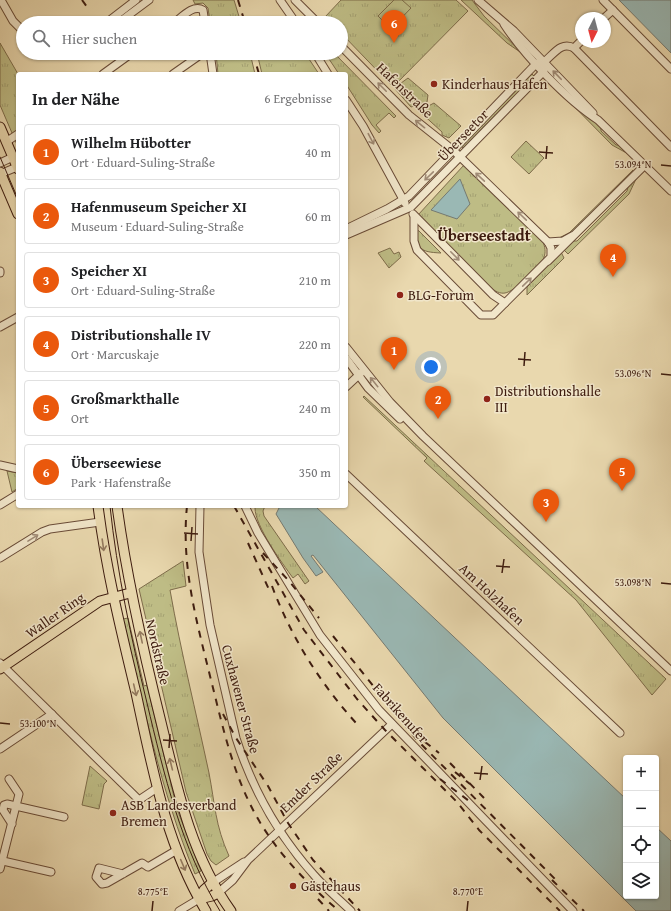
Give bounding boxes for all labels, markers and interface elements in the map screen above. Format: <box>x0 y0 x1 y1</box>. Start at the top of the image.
pin: 6 <box>381 10 407 43</box>
north arrow <box>575 12 611 48</box>
search box <box>16 16 348 60</box>
icon: search <box>30 27 52 49</box>
text: Hier suchen <box>62 28 137 49</box>
street label: Hafenstraße <box>372 58 438 123</box>
one-way arrow <box>552 70 562 80</box>
place label: Kinderhaus Hafen <box>442 74 548 94</box>
marker: Kinderhaus Hafen <box>429 79 439 89</box>
one-way arrow <box>377 82 387 92</box>
text: In der Nähe <box>32 86 120 111</box>
text: 6 Ergebnisse <box>264 89 332 108</box>
street label: Überseetor <box>433 104 493 165</box>
one-way arrow <box>415 119 426 128</box>
text: Wilhelm Hübotter <box>71 132 191 153</box>
one-way arrow <box>367 133 375 145</box>
text: 1 <box>43 143 49 162</box>
text: 40 m <box>305 143 331 162</box>
text: Ort · Eduard-Suling-Straße <box>71 153 215 172</box>
text: 53.094°N <box>615 157 652 172</box>
one-way arrow <box>424 171 434 181</box>
one-way arrow <box>475 172 485 181</box>
text: Hafenmuseum Speicher XI <box>71 196 247 217</box>
text: 2 <box>43 207 49 226</box>
text: 60 m <box>305 207 331 226</box>
one-way arrow <box>517 211 527 221</box>
text: Museum · Eduard-Suling-Straße <box>71 217 244 236</box>
district label: Überseestadt <box>437 223 531 247</box>
pin: 4 <box>600 244 626 277</box>
one-way arrow <box>450 251 459 261</box>
text: Speicher XI <box>71 260 147 281</box>
text: 3 <box>43 271 49 290</box>
text: 210 m <box>299 271 331 290</box>
one-way arrow <box>522 277 532 287</box>
text: Ort · Eduard-Suling-Straße <box>71 281 215 300</box>
place label: BLG-Forum <box>408 285 475 305</box>
marker: BLG-Forum <box>395 290 405 300</box>
text: Distributionshalle IV <box>71 324 211 345</box>
text: 4 <box>43 335 49 354</box>
text: 220 m <box>299 335 331 354</box>
pin: 1 <box>381 337 407 370</box>
text: Ort · Marcuskaje <box>71 345 159 364</box>
your location <box>421 357 441 377</box>
text: 53.096°N <box>615 366 652 381</box>
one-way arrow <box>370 377 378 388</box>
place label: Distributionshalle III <box>495 381 601 417</box>
pin: 2 <box>425 386 451 419</box>
text: Großmarkthalle <box>71 388 179 409</box>
marker: Distributionshalle III <box>482 394 492 404</box>
text: 5 <box>43 399 49 418</box>
text: 240 m <box>299 399 331 418</box>
text: Ort <box>71 409 89 428</box>
text: Überseewiese <box>71 452 161 473</box>
pin: 5 <box>609 458 635 491</box>
text: 6 <box>43 463 49 482</box>
text: 350 m <box>299 463 331 482</box>
text: Park · Hafenstraße <box>71 473 171 492</box>
pin: 3 <box>533 489 559 522</box>
one-way arrow <box>27 533 39 541</box>
one-way arrow <box>99 538 107 551</box>
street label: Am Holzhafen <box>455 558 529 630</box>
text: 53.098°N <box>615 575 652 590</box>
street label: Waller Ring <box>21 587 89 643</box>
street label: Nordstraße <box>141 617 175 687</box>
one-way arrow <box>136 631 144 644</box>
street label: Cuxhavener Straße <box>217 642 265 756</box>
street label: Fabrikenufer <box>368 678 434 748</box>
one-way arrow <box>131 683 139 696</box>
text: 53.100°N <box>20 716 57 731</box>
street label: Emder Straße <box>275 747 347 817</box>
map controls <box>623 755 659 899</box>
button: + <box>623 755 659 791</box>
one-way arrow <box>167 757 174 770</box>
button: − <box>623 791 659 827</box>
place label: ASB Landesverband Bremen <box>121 795 237 831</box>
marker: ASB Landesverband Bremen <box>108 808 118 818</box>
button: locate <box>623 827 659 863</box>
one-way arrow <box>180 858 187 870</box>
button: layers <box>623 863 659 899</box>
place label: Gästehaus <box>301 876 361 896</box>
marker: Gästehaus <box>288 881 298 891</box>
text: 8.775°E <box>138 884 168 899</box>
text: 8.770°E <box>453 884 483 899</box>

